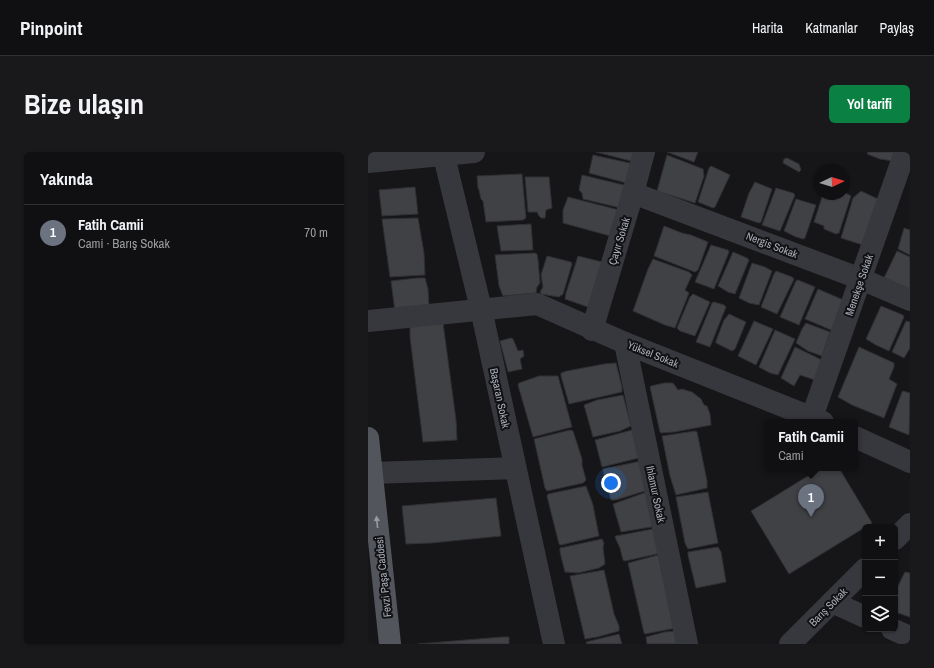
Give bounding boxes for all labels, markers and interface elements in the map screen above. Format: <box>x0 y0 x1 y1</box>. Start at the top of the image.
text: Pinpoint <box>20 15 82 41</box>
text: Harita <box>752 19 783 37</box>
text: Katmanlar <box>805 19 858 37</box>
text: Paylaş <box>880 19 914 37</box>
text: Bize ulaşın <box>24 85 144 123</box>
button: Yol tarifi <box>829 85 910 123</box>
north arrow <box>814 164 850 200</box>
text: Yakında <box>40 167 93 190</box>
text: Fatih Camii <box>78 214 144 235</box>
street label: Çayır Sokak <box>605 215 633 267</box>
text: 1 <box>50 224 56 241</box>
text: 70 m <box>304 224 328 241</box>
street label: Nergis Sokak <box>744 229 800 261</box>
text: Cami · Barış Sokak <box>78 235 170 252</box>
street label: Menekşe Sokak <box>842 252 876 318</box>
street label: Yüksel Sokak <box>625 337 681 371</box>
street label: Başaran Sokak <box>487 367 513 430</box>
popup <box>764 419 858 471</box>
text: Fatih Camii <box>778 426 844 447</box>
text: Cami <box>778 447 804 464</box>
street label: Ihlamur Sokak <box>643 464 669 524</box>
your location <box>601 473 621 493</box>
pin: 1 <box>798 484 824 517</box>
one-way arrow <box>374 516 380 528</box>
map controls <box>862 524 898 632</box>
button: + <box>862 524 898 560</box>
street label: Fevzi Paşa Caddesi <box>372 536 394 618</box>
button: − <box>862 560 898 596</box>
street label: Barış Sokak <box>806 585 850 629</box>
button: layers <box>862 596 898 632</box>

